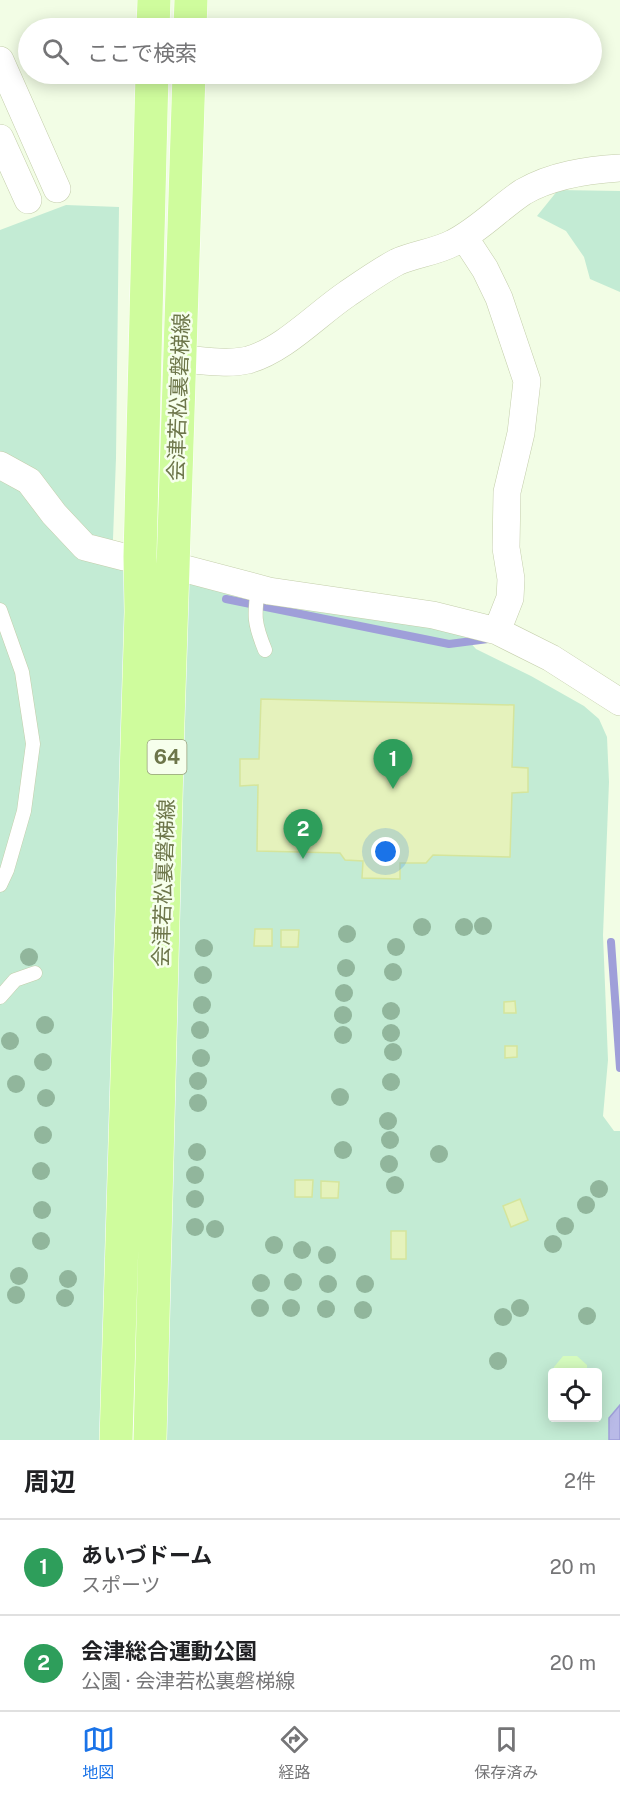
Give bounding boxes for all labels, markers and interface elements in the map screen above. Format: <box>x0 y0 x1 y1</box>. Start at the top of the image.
search box <box>18 18 602 84</box>
icon: search <box>39 35 72 68</box>
text: ここで検索 <box>87 40 197 66</box>
street label: 会津若松裏磐梯線 <box>163 313 194 481</box>
road number: 64 <box>148 740 186 774</box>
pin: 1 <box>374 740 412 789</box>
street label: 会津若松裏磐梯線 <box>148 799 179 967</box>
pin: 2 <box>284 810 322 859</box>
your location <box>371 837 400 866</box>
map controls <box>548 1368 602 1422</box>
button: locate <box>548 1368 602 1422</box>
text: 周辺 <box>24 1466 76 1497</box>
text: 2件 <box>564 1469 596 1493</box>
text: あいづドーム <box>81 1542 212 1568</box>
text: 1 <box>39 1555 48 1579</box>
text: 20 m <box>550 1555 596 1579</box>
text: スポーツ <box>81 1573 161 1597</box>
text: 会津総合運動公園 <box>81 1638 257 1664</box>
text: 2 <box>37 1651 50 1675</box>
text: 20 m <box>550 1651 596 1675</box>
text: 公園 · 会津若松裏磐梯線 <box>81 1669 295 1693</box>
tab: 地図 <box>82 1723 115 1783</box>
tab: 経路 <box>278 1723 311 1783</box>
tab: 保存済み <box>474 1723 538 1783</box>

